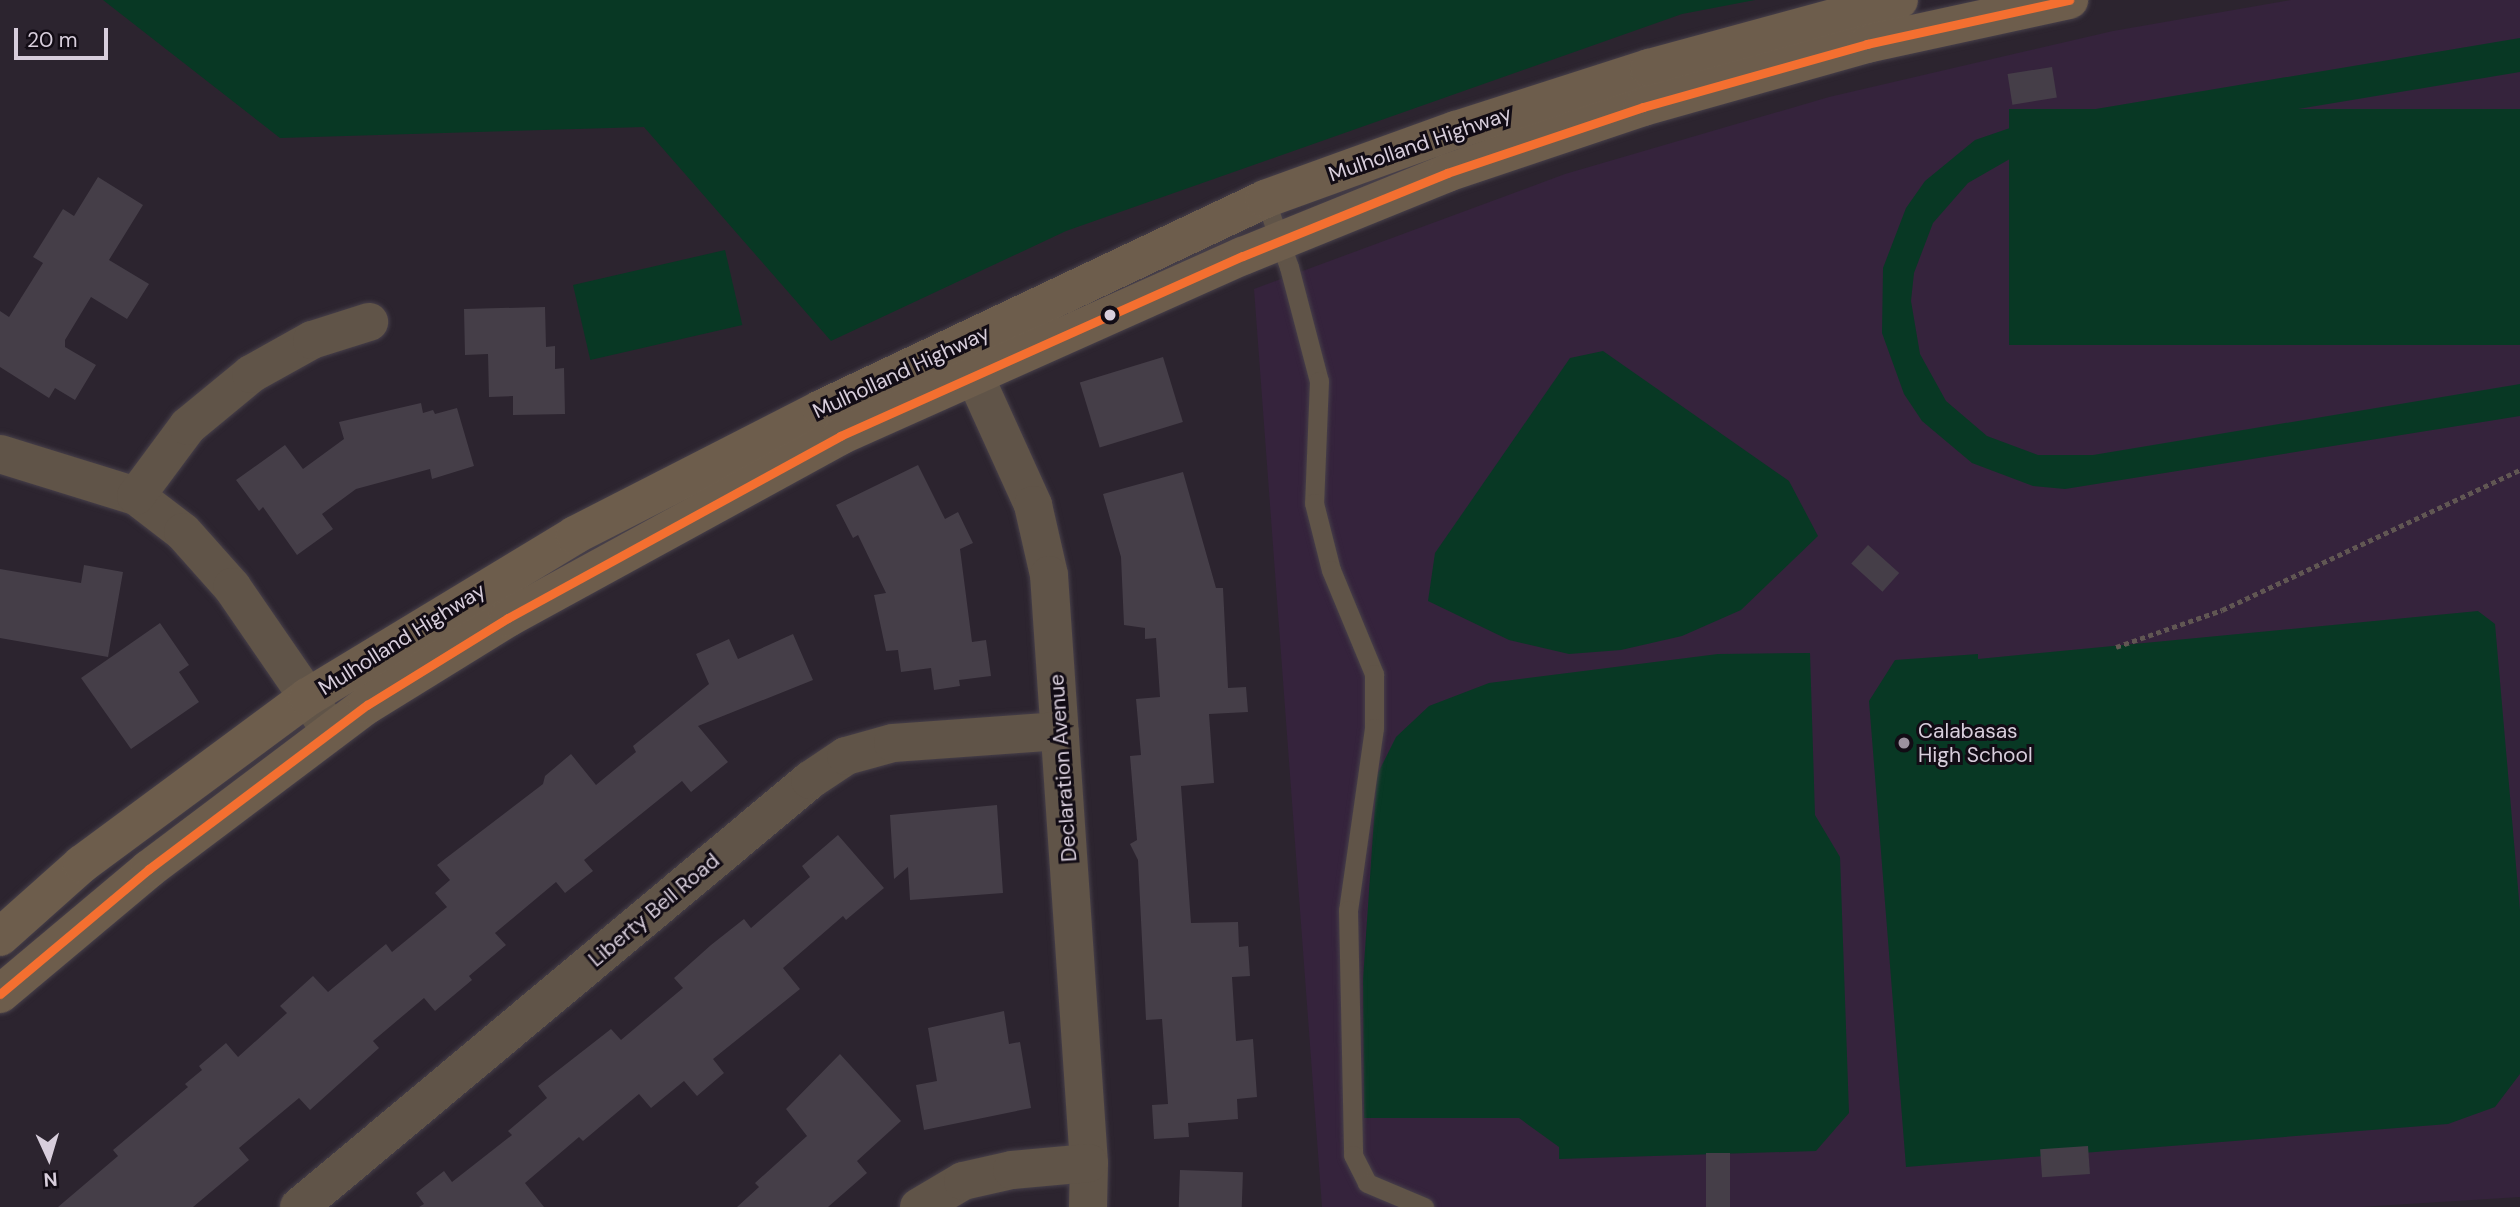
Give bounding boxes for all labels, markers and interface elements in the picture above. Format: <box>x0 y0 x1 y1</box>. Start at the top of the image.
scale bar <box>18 14 112 58</box>
text: 20 m <box>27 26 78 54</box>
street label: Mulholland Highway <box>1325 101 1515 187</box>
unlabelled marker <box>1103 308 1117 322</box>
street label: Mulholland Highway <box>809 320 993 424</box>
street label: Mulholland Highway <box>314 577 490 701</box>
street label: Declaration Avenue <box>1044 673 1082 863</box>
place label: Calabasas High School <box>1918 718 2033 768</box>
marker: Calabasas High School <box>1896 735 1912 751</box>
street label: Liberty Bell Road <box>584 848 724 972</box>
north arrow <box>14 1123 84 1193</box>
text: N <box>43 1166 58 1192</box>

